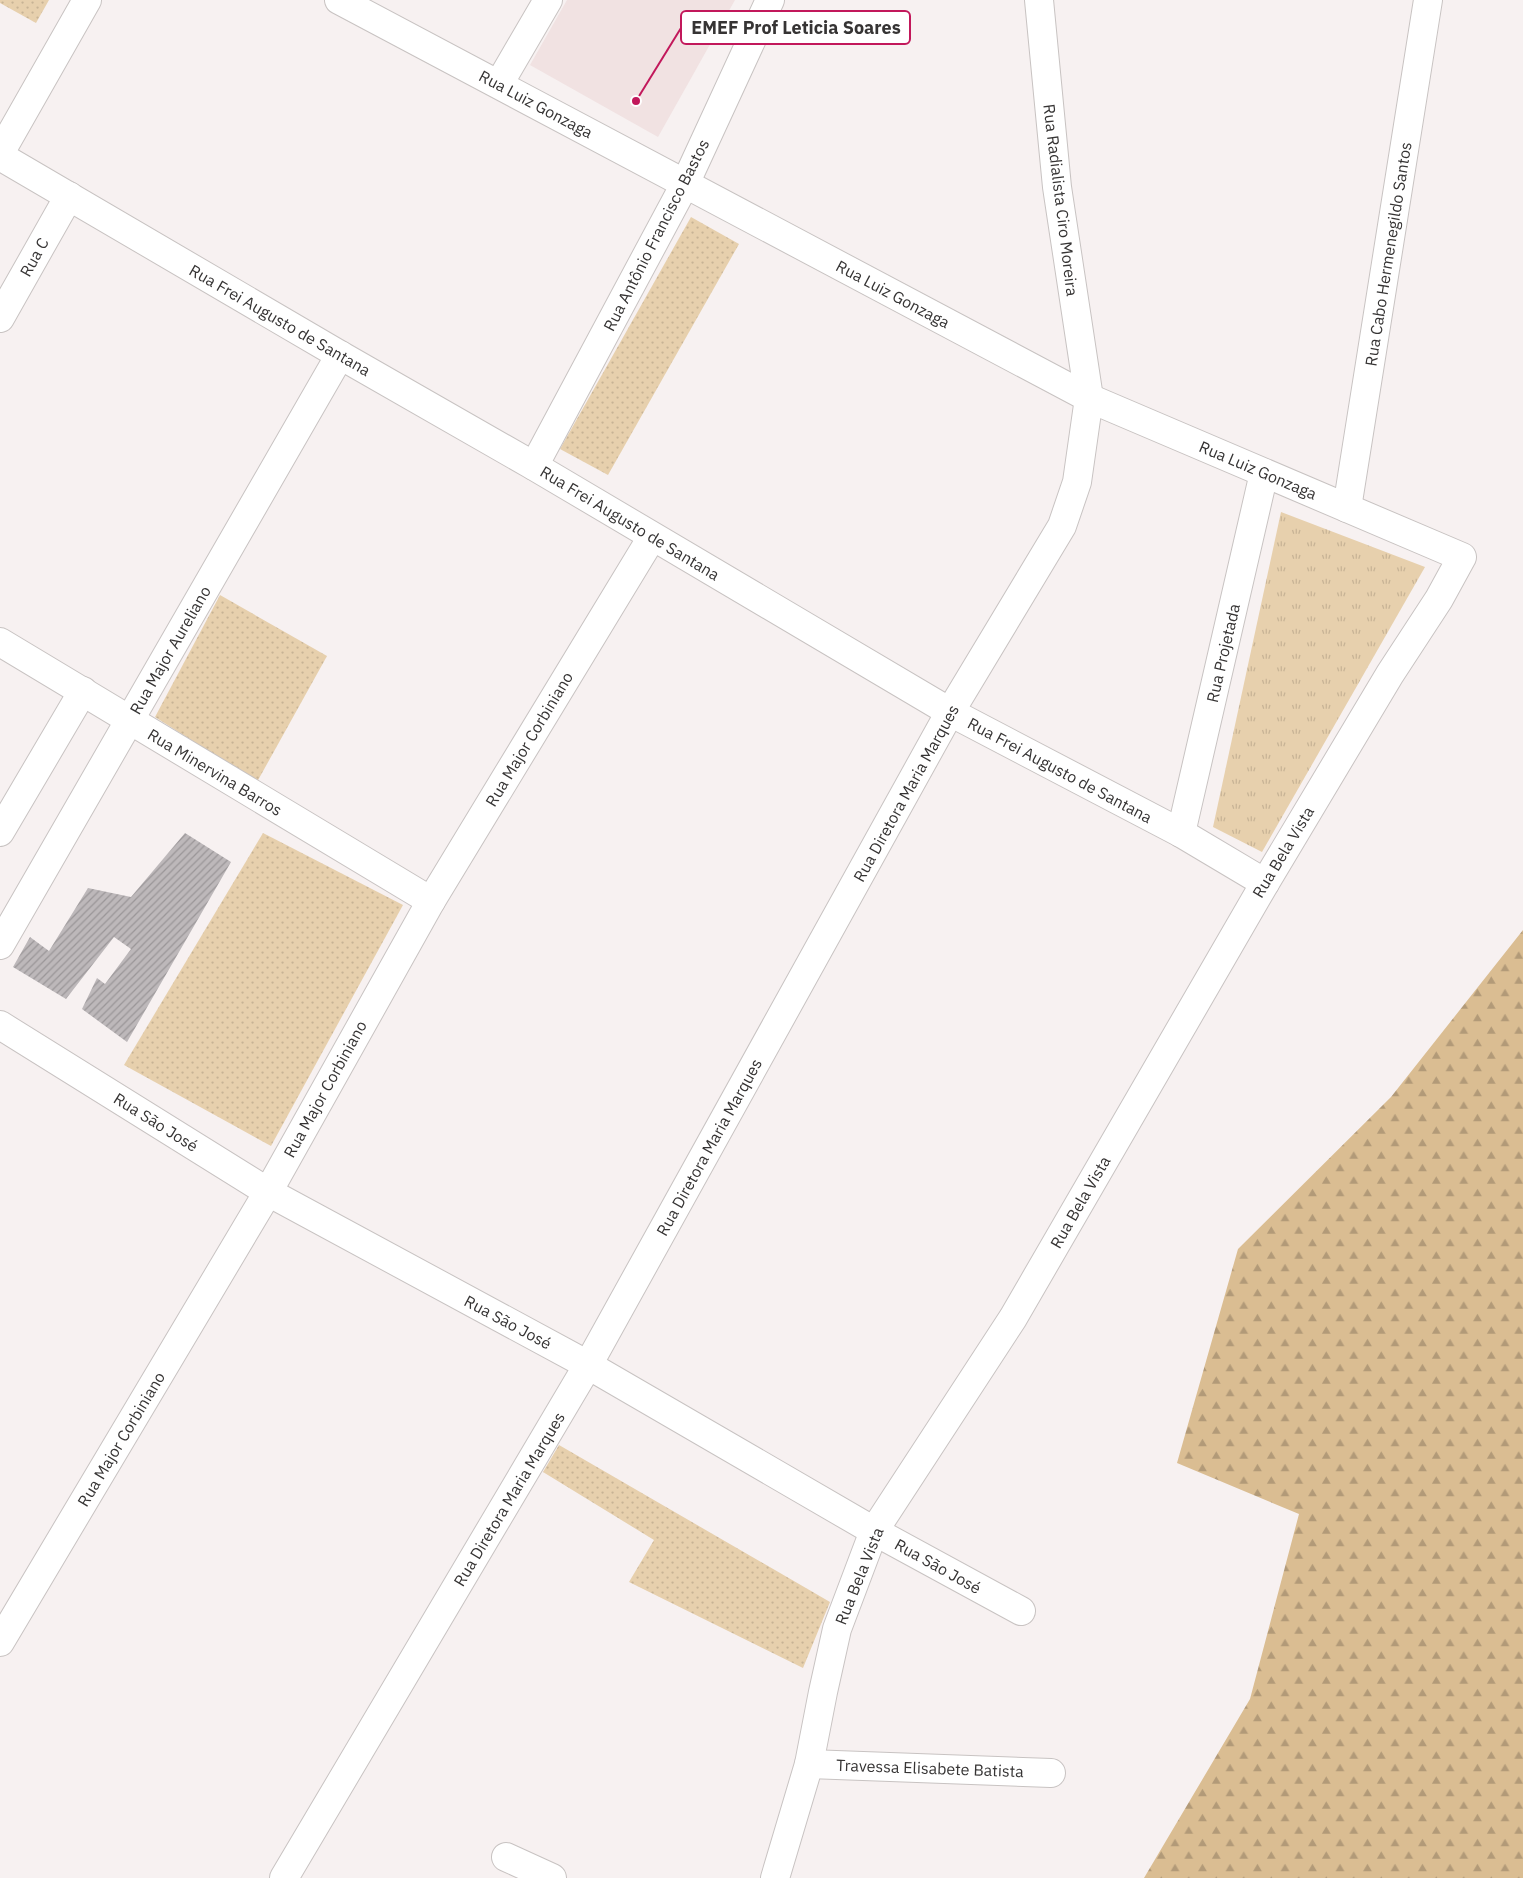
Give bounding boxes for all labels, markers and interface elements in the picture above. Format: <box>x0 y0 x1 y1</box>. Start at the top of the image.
callout: EMEF Prof Leticia Soares <box>681 11 910 44</box>
text: EMEF Prof Leticia Soares <box>691 16 901 39</box>
street label: Rua Luiz Gonzaga <box>476 66 597 143</box>
street label: Rua Radialista Ciro Moreira <box>1039 103 1083 298</box>
street label: Rua Antônio Francisco Bastos <box>599 136 713 334</box>
street label: Rua Cabo Hermenegildo Santos <box>1360 140 1416 368</box>
street label: Rua C <box>15 234 53 280</box>
street label: Rua Luiz Gonzaga <box>833 256 954 333</box>
street label: Rua Frei Augusto de Santana <box>186 260 375 380</box>
street label: Rua Luiz Gonzaga <box>1196 436 1320 504</box>
street label: Rua Frei Augusto de Santana <box>537 461 724 585</box>
street label: Rua Major Aureliano <box>125 582 215 718</box>
street label: Rua Projetada <box>1202 601 1244 704</box>
street label: Rua Major Corbiniano <box>481 668 577 810</box>
street label: Rua Diretora Maria Marques <box>849 701 963 885</box>
street label: Rua Frei Augusto de Santana <box>964 713 1156 827</box>
street label: Rua Minervina Barros <box>144 724 286 820</box>
street label: Rua Bela Vista <box>1248 802 1318 901</box>
street label: Rua Major Corbiniano <box>279 1017 371 1161</box>
street label: Rua Diretora Maria Marques <box>652 1055 766 1239</box>
street label: Rua São José <box>110 1088 202 1156</box>
street label: Rua Bela Vista <box>1046 1152 1115 1252</box>
street label: Rua São José <box>461 1291 555 1353</box>
street label: Rua Major Corbiniano <box>73 1368 169 1510</box>
street label: Rua Diretora Maria Marques <box>449 1408 569 1590</box>
street label: Rua Bela Vista <box>830 1524 888 1628</box>
street label: Rua São José <box>891 1534 985 1598</box>
street label: Travessa Elisabete Batista <box>836 1755 1025 1781</box>

